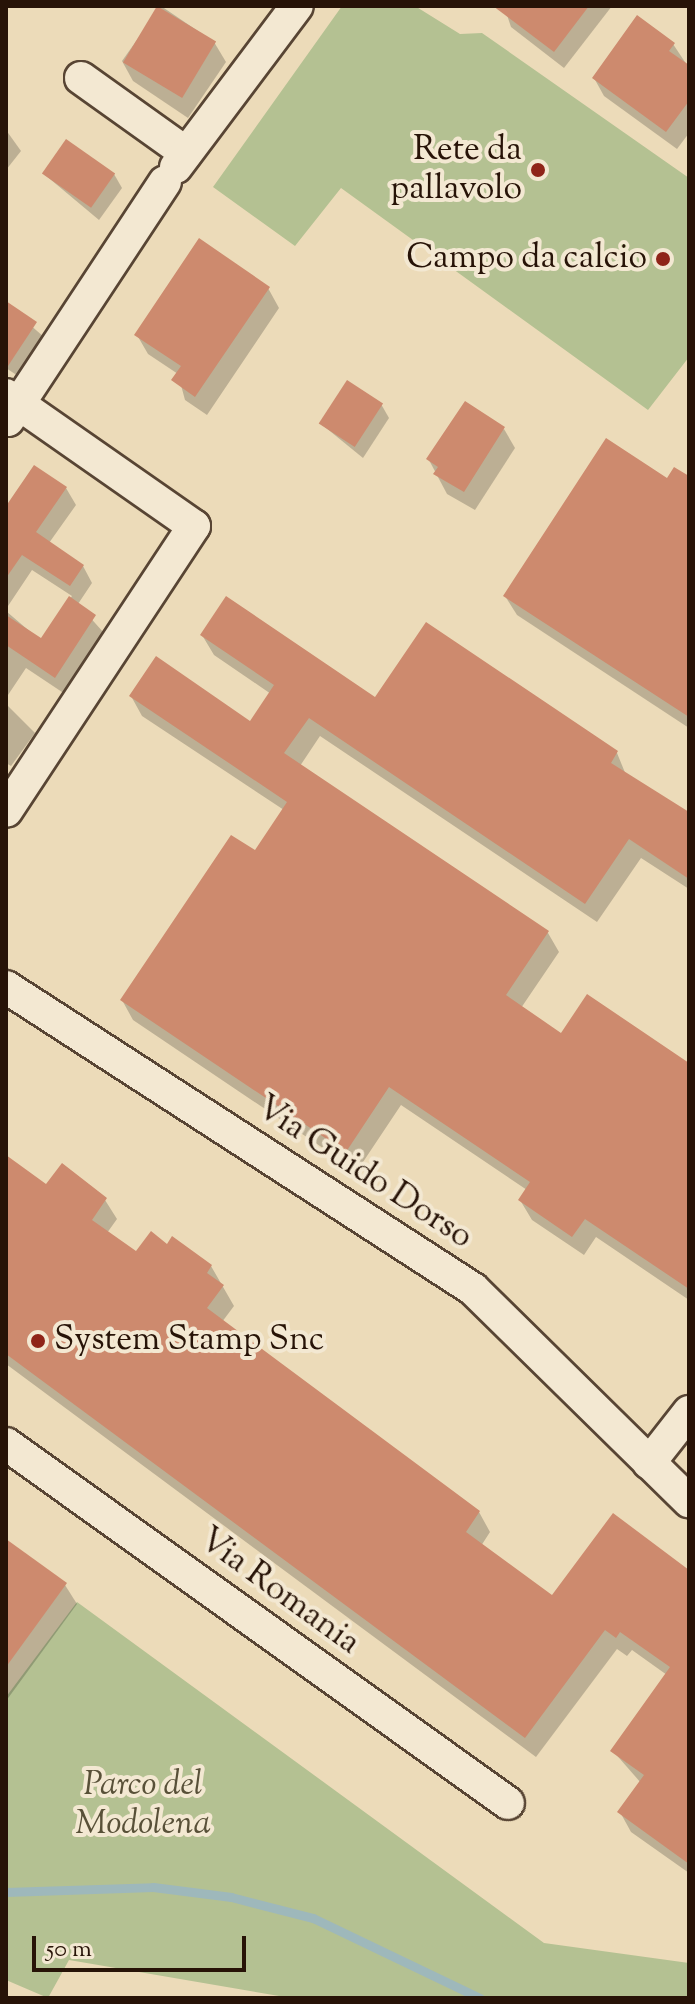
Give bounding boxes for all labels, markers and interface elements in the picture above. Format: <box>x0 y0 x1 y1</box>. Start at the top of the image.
place label: Rete da pallavolo <box>390 130 522 210</box>
marker: Rete da pallavolo <box>529 161 547 179</box>
place label: Campo da calcio <box>406 239 647 279</box>
marker: Campo da calcio <box>654 250 672 268</box>
street label: Via Guido Dorso <box>248 1088 480 1258</box>
place label: System Stamp Snc <box>54 1321 324 1361</box>
marker: System Stamp Snc <box>29 1332 47 1350</box>
street label: Via Romania <box>190 1520 368 1664</box>
park label: Parco del Modolena <box>75 1765 211 1844</box>
scale bar <box>36 1920 250 1970</box>
text: 50 m <box>46 1933 92 1967</box>

